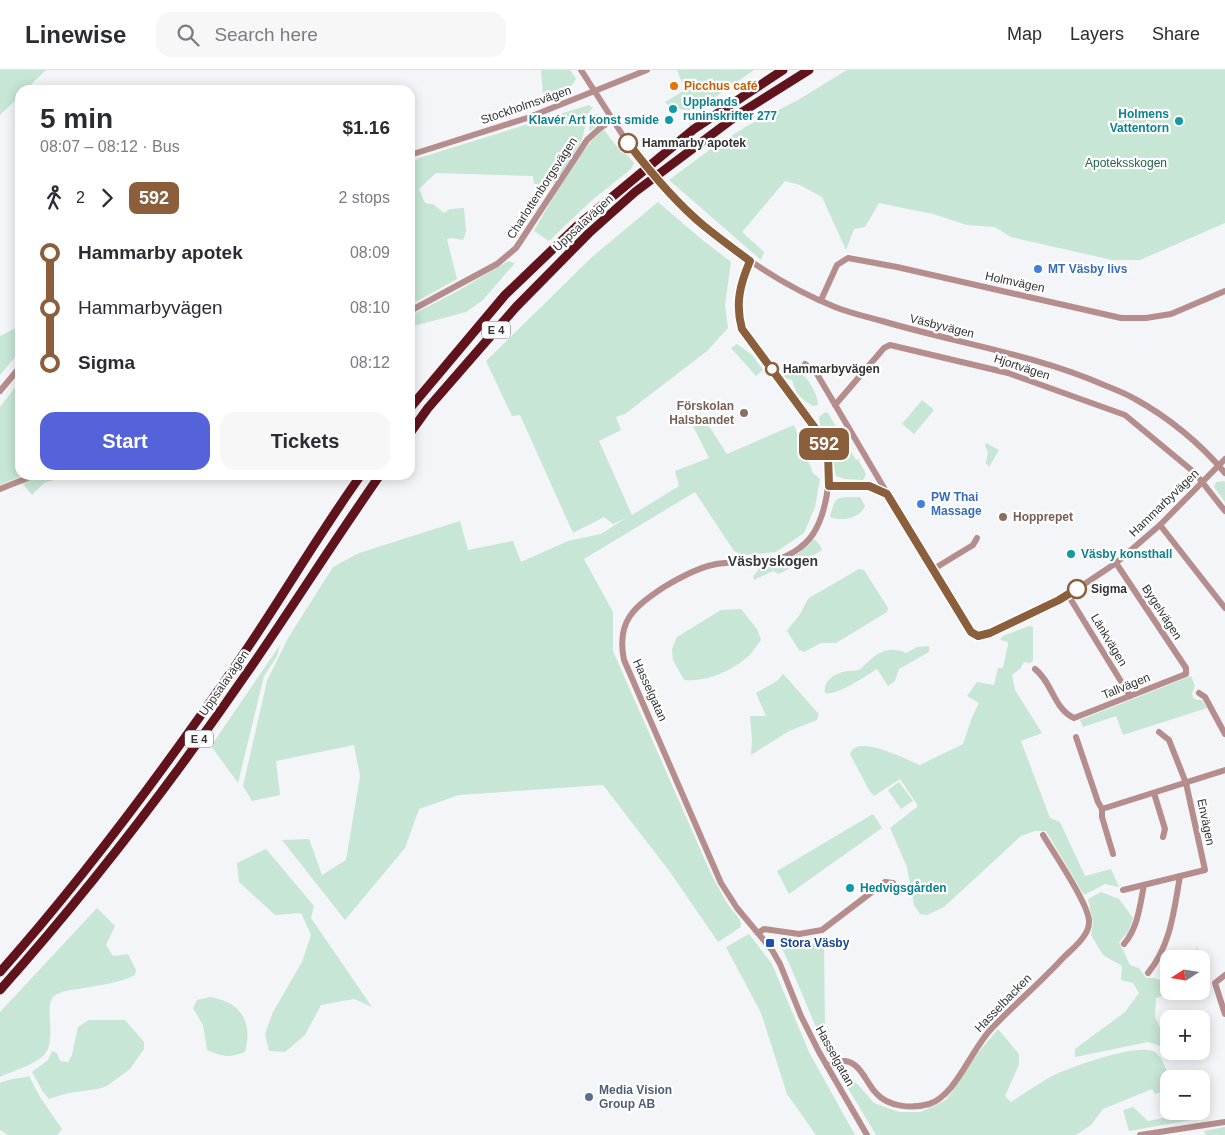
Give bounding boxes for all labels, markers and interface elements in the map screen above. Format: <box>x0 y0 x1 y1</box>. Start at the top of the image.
search box <box>156 12 506 57</box>
text: Linewise <box>25 21 126 48</box>
icon: search <box>174 21 202 49</box>
text: Search here <box>214 24 318 45</box>
text: Map <box>1007 24 1042 44</box>
text: Layers <box>1070 24 1124 44</box>
text: Share <box>1152 24 1200 44</box>
place label: Picchus café <box>684 79 758 93</box>
marker: Picchus café <box>668 80 680 92</box>
street label: Stockholmsvägen <box>479 83 573 127</box>
place label: Upplands runinskrifter 277 <box>683 95 777 123</box>
text: 5 min <box>40 103 113 134</box>
marker: Upplands runinskrifter 277 <box>667 103 679 115</box>
place label: Holmens Vattentorn <box>1110 107 1169 135</box>
place label: Klavér Art konst smide <box>529 113 659 127</box>
marker: Klavér Art konst smide <box>663 114 675 126</box>
marker: Holmens Vattentorn <box>1173 115 1185 127</box>
text: $1.16 <box>342 117 390 138</box>
marker: Hammarby apotek <box>618 133 638 153</box>
street label: Charlottenborgsvägen <box>504 135 580 241</box>
place label: Hammarby apotek <box>642 136 746 150</box>
text: 08:07 – 08:12 · Bus <box>40 138 180 155</box>
park label: Apoteksskogen <box>1085 156 1167 170</box>
icon: walk <box>40 184 68 212</box>
icon: forward <box>93 184 121 212</box>
text: 592 <box>139 188 169 208</box>
text: 2 <box>76 189 85 206</box>
text: 2 stops <box>338 189 390 206</box>
street label: Uppsalavägen <box>550 192 616 254</box>
text: Hammarby apotek <box>78 242 243 263</box>
text: 08:09 <box>350 244 390 261</box>
place label: MT Väsby livs <box>1048 262 1128 276</box>
marker: MT Väsby livs <box>1032 263 1044 275</box>
street label: Holmvägen <box>984 269 1046 295</box>
text: Hammarbyvägen <box>78 297 223 318</box>
text: 08:10 <box>350 299 390 316</box>
street label: Väsbyvägen <box>908 311 976 341</box>
road number: E 4 <box>482 322 510 338</box>
street label: Hjortvägen <box>992 351 1052 383</box>
text: Sigma <box>78 352 135 373</box>
text: 08:12 <box>350 354 390 371</box>
marker: Hammarbyvägen <box>765 362 779 376</box>
place label: Hammarbyvägen <box>783 362 880 376</box>
place label: Förskolan Halsbandet <box>669 399 734 427</box>
marker: Förskolan Halsbandet <box>738 407 750 419</box>
button: Start <box>40 412 210 470</box>
button: Tickets <box>220 412 390 470</box>
line badge: 592 <box>795 428 853 460</box>
text: 592 <box>809 434 839 454</box>
street label: Hammarbyvägen <box>1126 466 1202 540</box>
place label: PW Thai Massage <box>931 490 982 518</box>
marker: PW Thai Massage <box>915 498 927 510</box>
place label: Hopprepet <box>1013 510 1073 524</box>
marker: Hopprepet <box>997 511 1009 523</box>
place label: Väsby konsthall <box>1081 547 1172 561</box>
marker: Väsby konsthall <box>1065 548 1077 560</box>
district label: Väsbyskogen <box>728 553 818 569</box>
marker: Sigma <box>1067 579 1087 599</box>
place label: Sigma <box>1091 582 1127 596</box>
street label: Bygelvägen <box>1139 582 1185 642</box>
street label: Länkvägen <box>1088 611 1130 669</box>
street label: Uppsalavägen <box>196 648 252 718</box>
street label: Hasselgatan <box>630 657 670 723</box>
street label: Tallvägen <box>1100 670 1152 702</box>
road number: E 4 <box>185 731 213 748</box>
street label: Envägen <box>1194 797 1218 847</box>
place label: Hedvigsgården <box>860 881 947 895</box>
marker: Hedvigsgården <box>844 882 856 894</box>
place label: Stora Väsby <box>780 936 850 950</box>
marker: Stora Väsby <box>764 937 776 949</box>
north arrow <box>1160 950 1210 1000</box>
map controls <box>1160 950 1210 1120</box>
street label: Hasselbacken <box>972 971 1034 1035</box>
button: + <box>1160 1010 1210 1060</box>
street label: Hasselgatan <box>813 1023 857 1089</box>
button: − <box>1160 1070 1210 1120</box>
place label: Media Vision Group AB <box>599 1083 672 1111</box>
marker: Media Vision Group AB <box>583 1091 595 1103</box>

